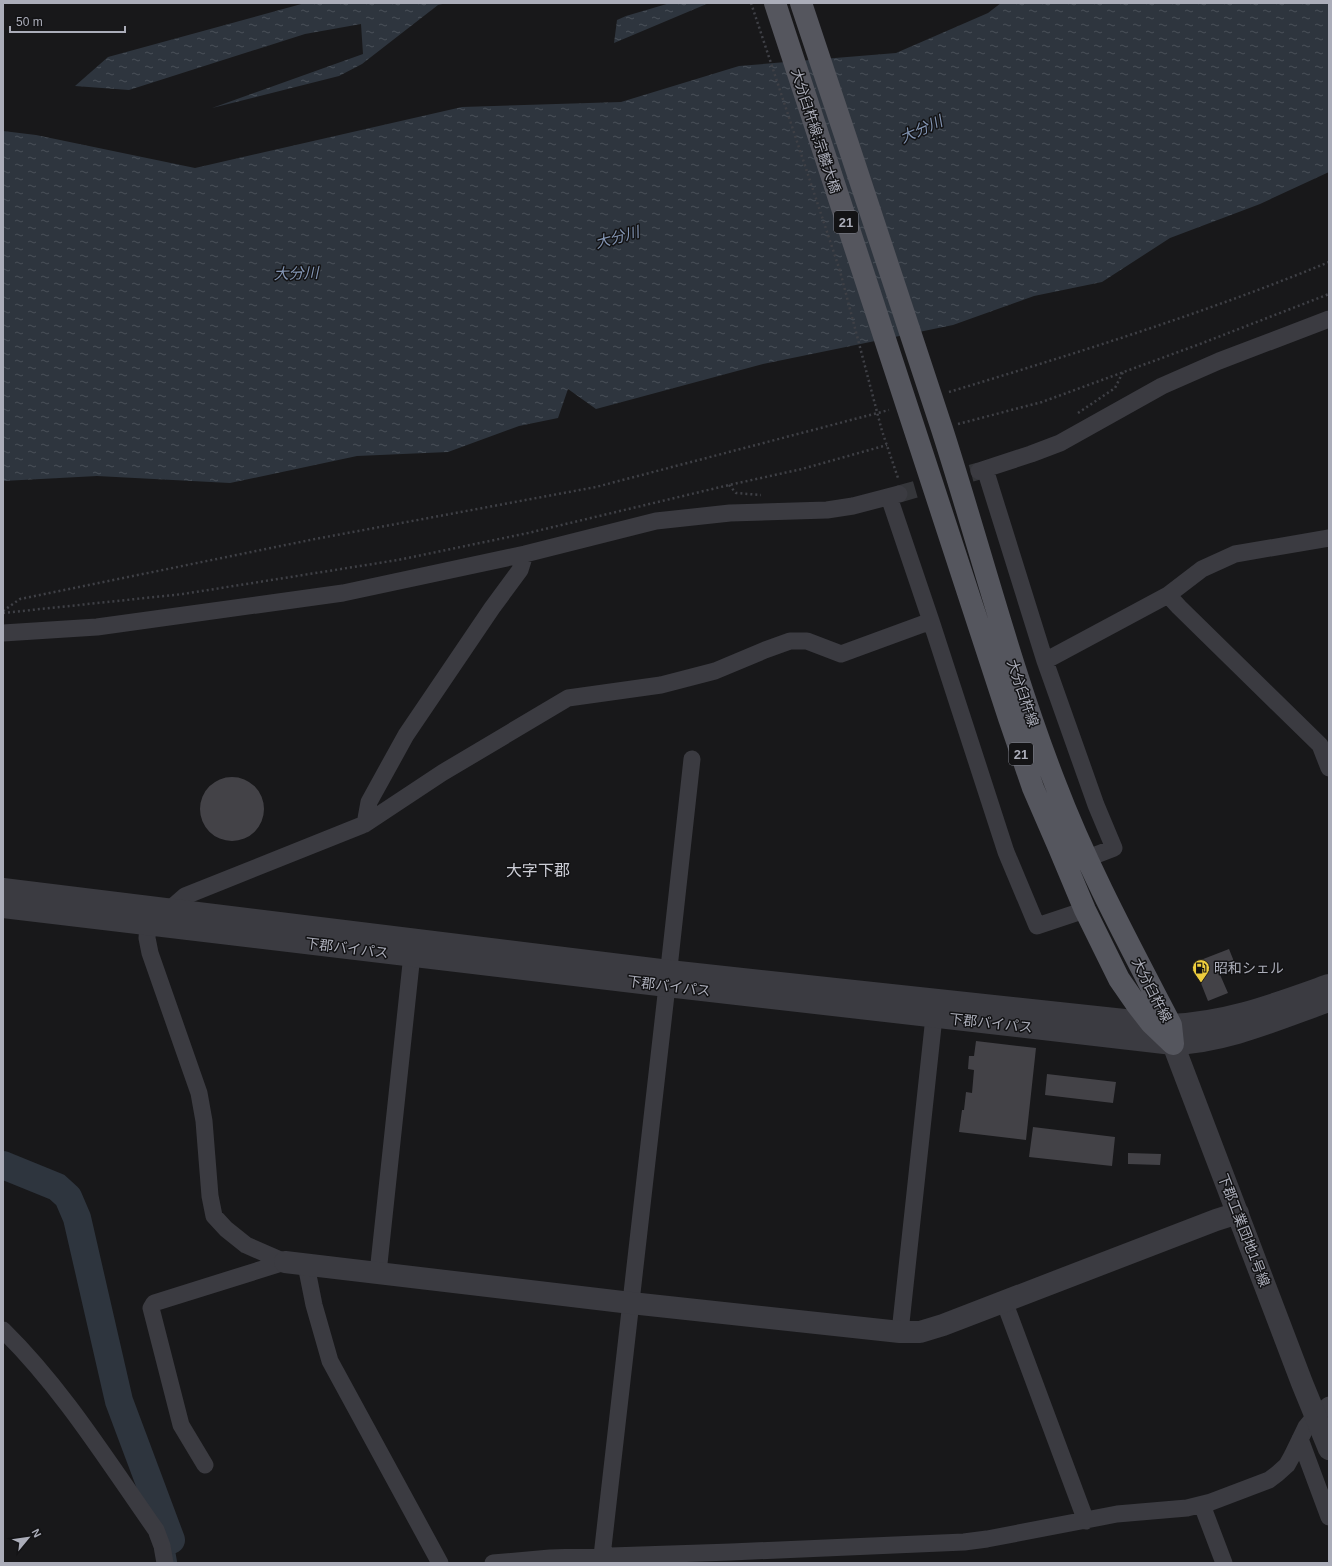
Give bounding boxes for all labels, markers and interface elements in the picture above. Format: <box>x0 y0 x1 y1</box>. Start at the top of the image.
scale bar <box>10 8 125 34</box>
text: 50 m <box>16 15 43 29</box>
street label: 大分臼杵線;宗麟大橋 <box>788 67 844 195</box>
water label: 大分川 <box>897 111 947 146</box>
road number: 21 <box>834 211 858 233</box>
water label: 大分川 <box>593 222 643 251</box>
water label: 大分川 <box>273 264 321 282</box>
street label: 大分臼杵線 <box>1004 657 1042 729</box>
road number: 21 <box>1009 743 1033 765</box>
district label: 大字下郡 <box>506 862 570 879</box>
street label: 下郡バイパス <box>304 935 390 961</box>
street label: 大分臼杵線 <box>1129 955 1175 1025</box>
fuel station icon: 昭和シェル <box>1191 958 1211 983</box>
place label: 昭和シェル <box>1214 960 1284 976</box>
street label: 下郡バイパス <box>626 973 712 999</box>
street label: 下郡バイパス <box>949 1011 1033 1035</box>
street label: 下郡工業団地1号線 <box>1215 1171 1273 1289</box>
north arrow <box>8 1518 48 1558</box>
text: N <box>30 1527 44 1540</box>

